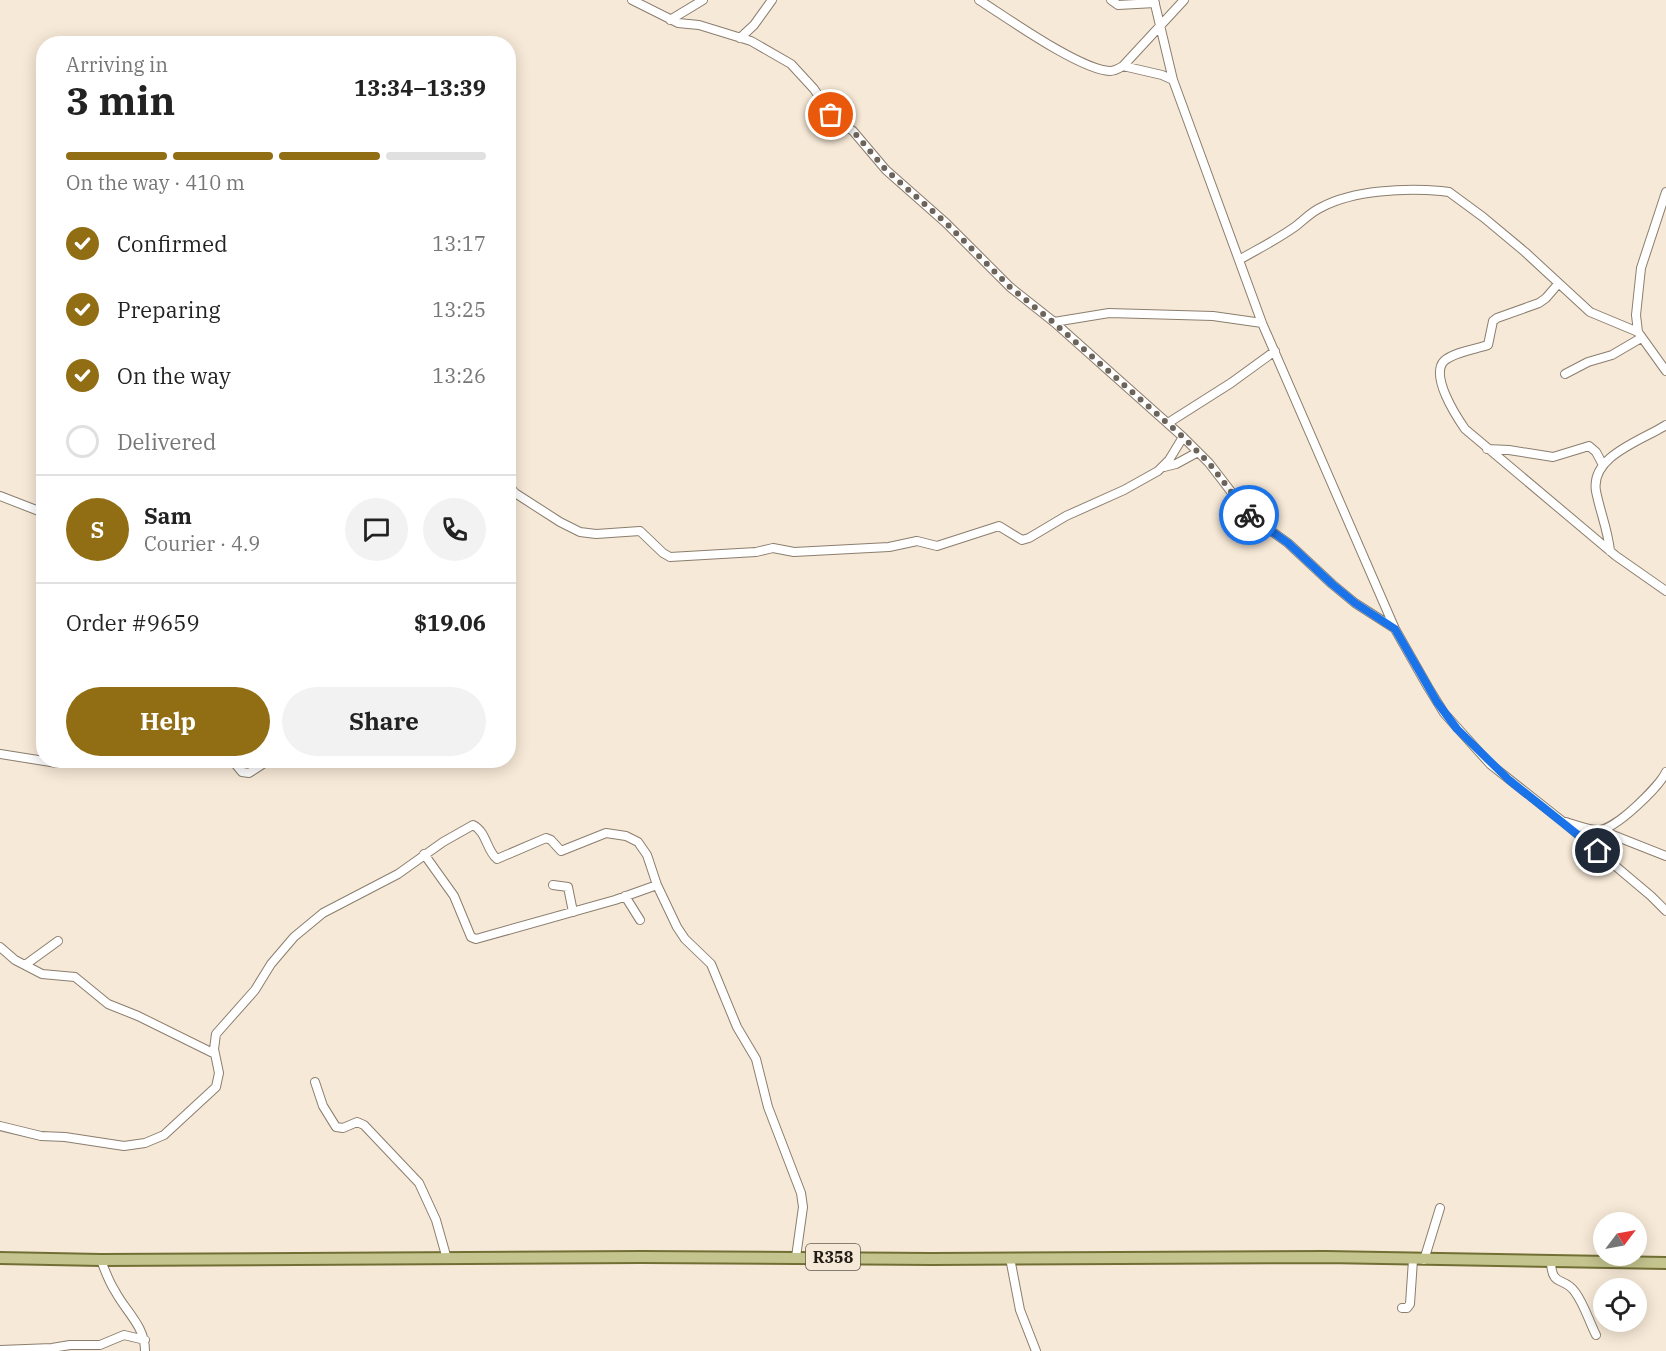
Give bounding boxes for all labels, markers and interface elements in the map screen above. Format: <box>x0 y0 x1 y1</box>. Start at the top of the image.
text: Arriving in <box>66 51 168 78</box>
text: 13:34–13:39 <box>354 73 486 102</box>
text: 3 min <box>66 75 175 126</box>
pin <box>805 89 856 140</box>
icon: bag <box>814 98 847 131</box>
text: On the way · 410 m <box>66 169 245 196</box>
icon: check <box>66 227 99 260</box>
text: Confirmed <box>117 229 228 258</box>
text: 13:17 <box>432 230 486 257</box>
icon: check <box>66 293 99 326</box>
text: Preparing <box>117 295 221 324</box>
text: 13:25 <box>432 296 486 323</box>
icon: check <box>66 359 99 392</box>
text: On the way <box>117 361 231 390</box>
text: 13:26 <box>432 362 486 389</box>
text: Delivered <box>117 427 216 456</box>
courier <box>1219 485 1279 545</box>
button: chat <box>345 498 408 561</box>
button: phone <box>423 498 486 561</box>
icon: bike <box>1233 499 1266 532</box>
text: Sam <box>144 501 192 530</box>
text: S <box>91 515 104 544</box>
text: Courier · 4.9 <box>144 530 260 557</box>
text: Order #9659 <box>66 608 200 637</box>
text: $19.06 <box>414 608 486 637</box>
button: Help <box>66 687 270 756</box>
button: Share <box>282 687 486 756</box>
pin <box>1572 825 1623 876</box>
icon: home <box>1581 834 1614 867</box>
north arrow <box>1593 1212 1647 1266</box>
map controls <box>1593 1212 1647 1332</box>
road number: R358 <box>806 1244 860 1270</box>
button: locate <box>1593 1278 1647 1332</box>

